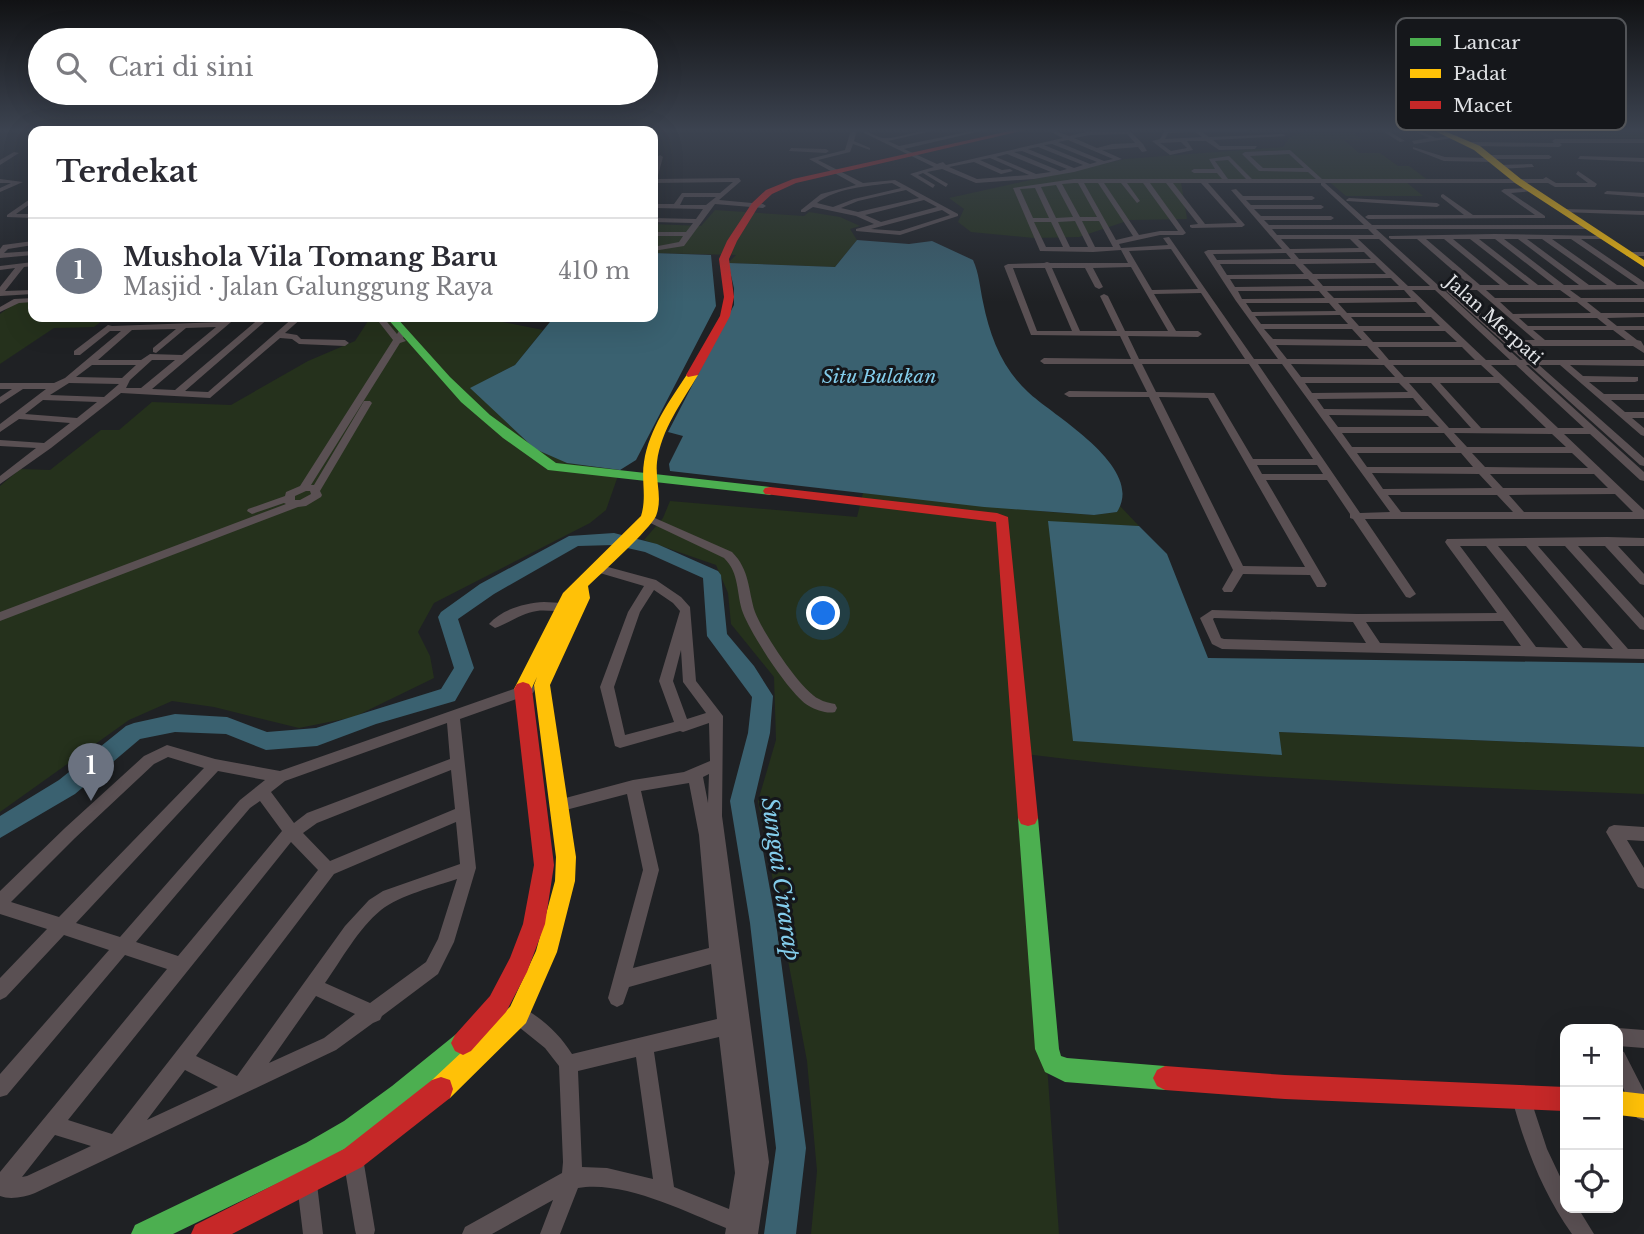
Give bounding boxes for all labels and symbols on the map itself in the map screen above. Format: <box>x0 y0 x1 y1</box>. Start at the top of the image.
legend <box>1396 18 1626 130</box>
text: Lancar <box>1453 31 1520 54</box>
text: Padat <box>1453 62 1508 85</box>
text: Macet <box>1453 94 1513 117</box>
street label: Jalan Merpati <box>1439 269 1547 369</box>
water label: Situ Bulakan <box>822 365 936 388</box>
your location <box>806 596 840 630</box>
pin: 1 <box>68 743 114 801</box>
water label: Sungai Cirarap <box>756 795 806 963</box>

